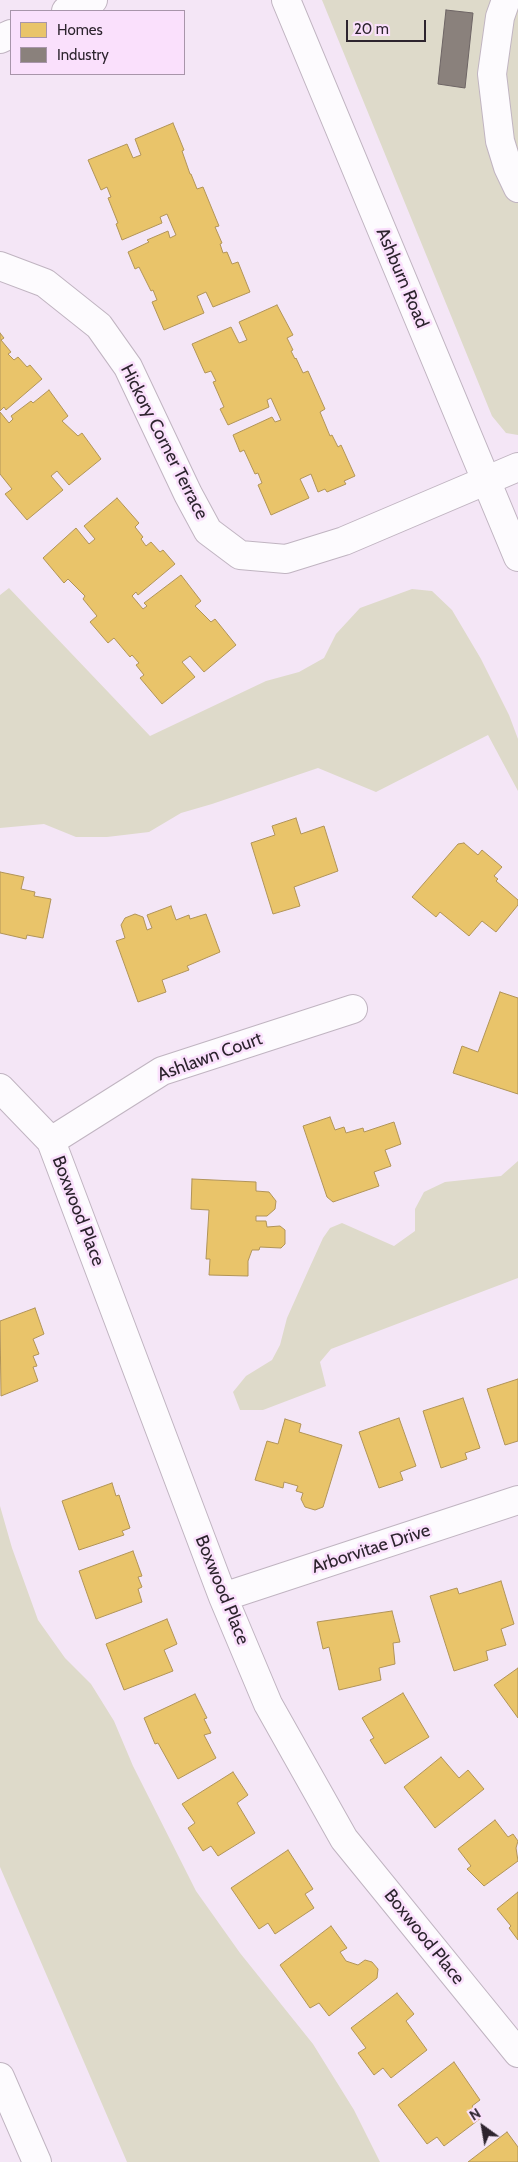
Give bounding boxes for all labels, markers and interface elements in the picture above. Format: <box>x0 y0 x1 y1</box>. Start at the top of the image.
legend <box>10 10 185 75</box>
scale bar <box>348 10 428 42</box>
text: 20 m <box>354 20 389 38</box>
text: Homes <box>57 21 103 39</box>
text: Industry <box>57 46 109 64</box>
street label: Ashburn Road <box>371 225 433 331</box>
street label: Hickory Corner Terrace <box>116 361 212 523</box>
street label: Ashlawn Court <box>155 1028 265 1086</box>
street label: Boxwood Place <box>47 1153 109 1269</box>
street label: Arborvitae Drive <box>309 1520 433 1578</box>
street label: Boxwood Place <box>190 1532 254 1648</box>
street label: Boxwood Place <box>379 1885 469 1989</box>
north arrow <box>458 2102 508 2152</box>
text: N <box>466 2104 484 2125</box>

